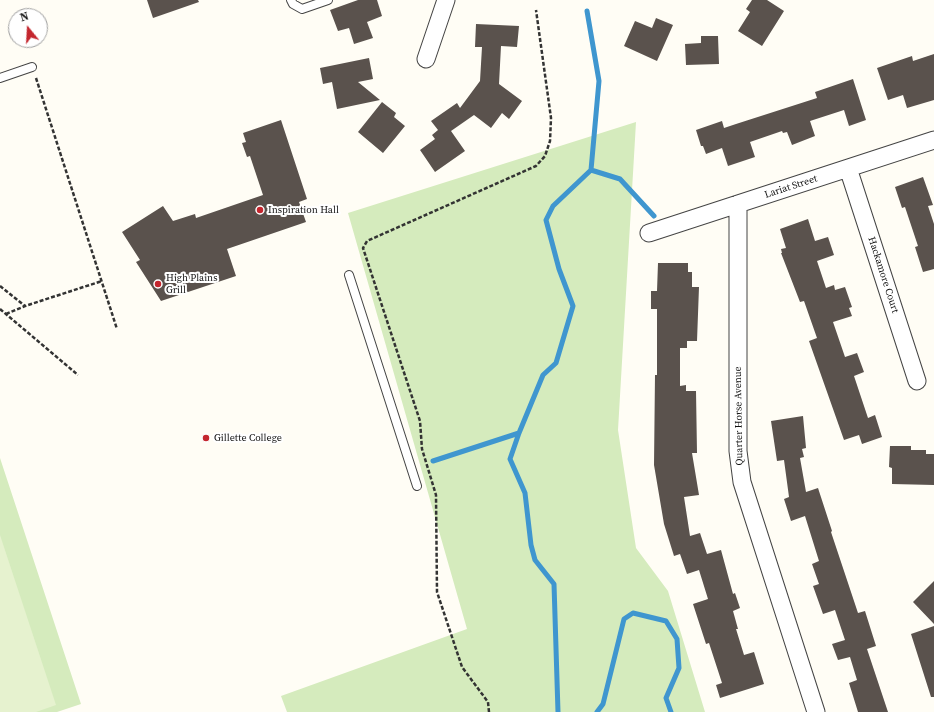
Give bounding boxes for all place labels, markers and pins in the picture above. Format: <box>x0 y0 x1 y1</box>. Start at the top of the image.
place label: Inspiration Hall <box>268 204 339 216</box>
marker: Inspiration Hall <box>255 205 265 215</box>
place label: High Plains Grill <box>166 272 218 296</box>
marker: High Plains Grill <box>153 279 163 289</box>
place label: Gillette College <box>214 432 282 444</box>
marker: Gillette College <box>201 433 211 443</box>

